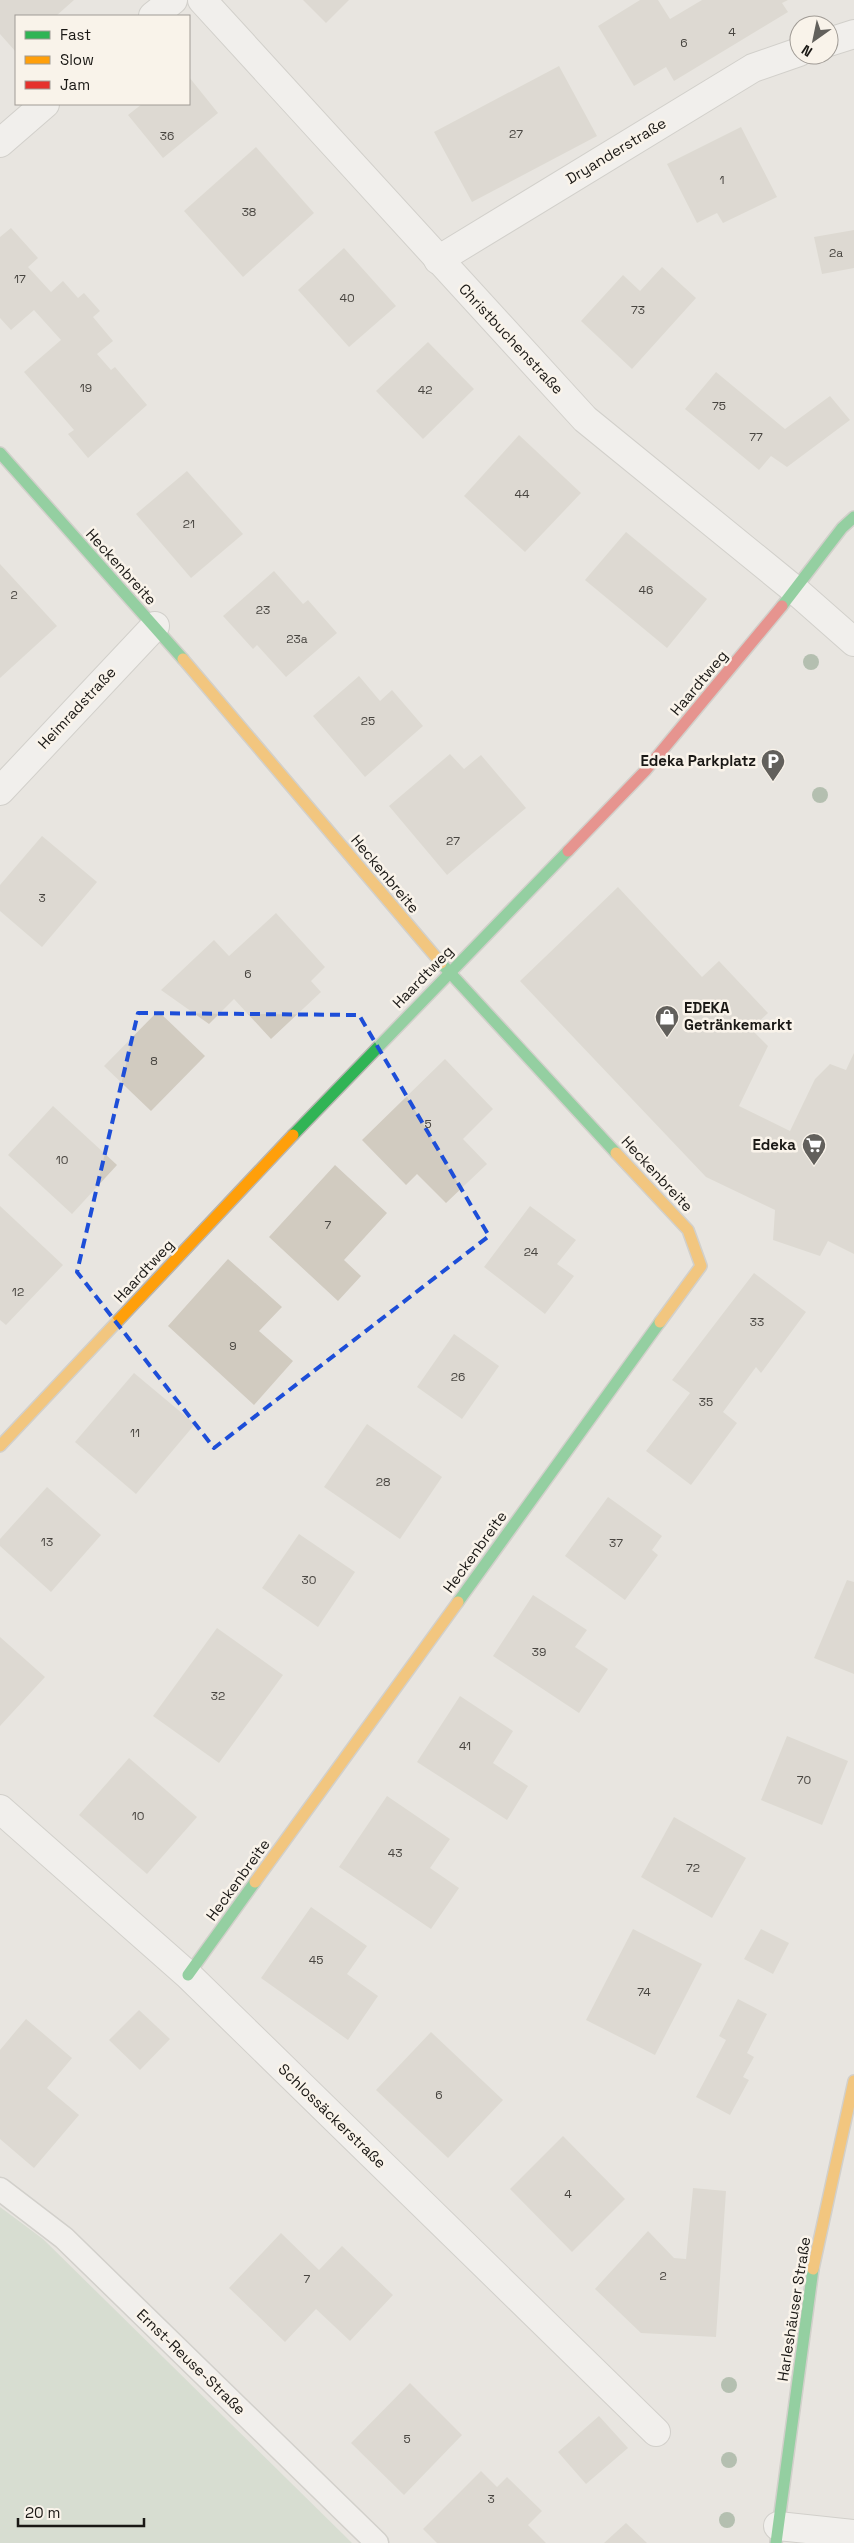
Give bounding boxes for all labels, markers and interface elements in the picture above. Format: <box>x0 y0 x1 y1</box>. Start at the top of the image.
legend <box>15 15 190 105</box>
north arrow <box>789 15 839 65</box>
house number: 4 <box>728 24 736 40</box>
text: Fast <box>60 25 91 44</box>
house number: 6 <box>680 35 688 51</box>
text: N <box>798 41 816 61</box>
text: Slow <box>60 50 94 69</box>
text: Jam <box>60 75 90 94</box>
street label: Dryanderstraße <box>562 113 669 188</box>
house number: 27 <box>509 126 523 142</box>
house number: 36 <box>160 128 174 144</box>
house number: 1 <box>719 172 725 188</box>
house number: 38 <box>242 204 256 220</box>
house number: 2a <box>829 245 843 261</box>
house number: 17 <box>14 271 26 287</box>
street label: Christbuchenstraße <box>455 279 568 398</box>
house number: 40 <box>339 290 355 306</box>
house number: 73 <box>631 302 645 318</box>
house number: 19 <box>80 380 92 396</box>
house number: 42 <box>418 382 432 398</box>
house number: 75 <box>712 398 726 414</box>
house number: 77 <box>749 429 763 445</box>
house number: 44 <box>514 486 530 502</box>
house number: 21 <box>183 516 195 532</box>
street label: Heckenbreite <box>82 524 161 609</box>
house number: 46 <box>639 582 653 598</box>
house number: 2 <box>10 587 18 603</box>
house number: 23 <box>256 602 270 618</box>
house number: 23a <box>286 631 308 647</box>
street label: Haardtweg <box>666 646 731 719</box>
street label: Heimradstraße <box>34 662 120 753</box>
house number: 25 <box>361 713 375 729</box>
parking icon: Edeka Parkplatz <box>760 748 786 782</box>
place label: Edeka Parkplatz <box>640 751 756 770</box>
street label: Heckenbreite <box>347 831 424 917</box>
house number: 27 <box>446 833 460 849</box>
house number: 3 <box>38 890 46 906</box>
street label: Haardtweg <box>388 941 457 1012</box>
house number: 6 <box>244 966 252 982</box>
place label: EDEKA Getränkemarkt <box>684 998 792 1034</box>
shop icon: EDEKA Getränkemarkt <box>654 1004 680 1038</box>
house number: 8 <box>150 1053 158 1069</box>
house number: 5 <box>424 1116 432 1132</box>
street label: Heckenbreite <box>617 1132 697 1216</box>
supermarket icon: Edeka <box>801 1132 827 1166</box>
place label: Edeka <box>752 1135 796 1154</box>
house number: 10 <box>56 1152 68 1168</box>
house number: 7 <box>325 1217 332 1233</box>
street label: Haardtweg <box>110 1235 178 1306</box>
house number: 24 <box>524 1244 539 1260</box>
house number: 12 <box>12 1284 24 1300</box>
house number: 33 <box>750 1314 764 1330</box>
house number: 9 <box>229 1338 237 1354</box>
house number: 26 <box>451 1369 465 1385</box>
house number: 35 <box>699 1394 713 1410</box>
house number: 11 <box>130 1425 140 1441</box>
house number: 28 <box>376 1474 390 1490</box>
street label: Heckenbreite <box>439 1507 511 1596</box>
house number: 13 <box>41 1534 53 1550</box>
house number: 37 <box>609 1535 623 1551</box>
house number: 30 <box>302 1572 316 1588</box>
house number: 39 <box>532 1644 546 1660</box>
house number: 32 <box>211 1688 225 1704</box>
house number: 41 <box>459 1738 471 1754</box>
house number: 70 <box>797 1772 811 1788</box>
house number: 10 <box>132 1808 144 1824</box>
street label: Heckenbreite <box>202 1835 274 1924</box>
house number: 43 <box>388 1845 402 1861</box>
house number: 72 <box>686 1860 700 1876</box>
house number: 45 <box>309 1952 323 1968</box>
house number: 74 <box>637 1984 651 2000</box>
street label: Schlossäckerstraße <box>275 2059 390 2172</box>
house number: 6 <box>435 2087 443 2103</box>
house number: 4 <box>564 2186 572 2202</box>
street label: Harleshäuser Straße <box>773 2235 814 2383</box>
house number: 2 <box>659 2268 667 2284</box>
house number: 7 <box>304 2271 311 2287</box>
street label: Ernst-Reuse-Straße <box>133 2305 250 2419</box>
house number: 5 <box>403 2431 411 2447</box>
house number: 3 <box>487 2491 495 2507</box>
scale bar <box>18 2496 144 2528</box>
text: 20 m <box>25 2503 60 2522</box>

